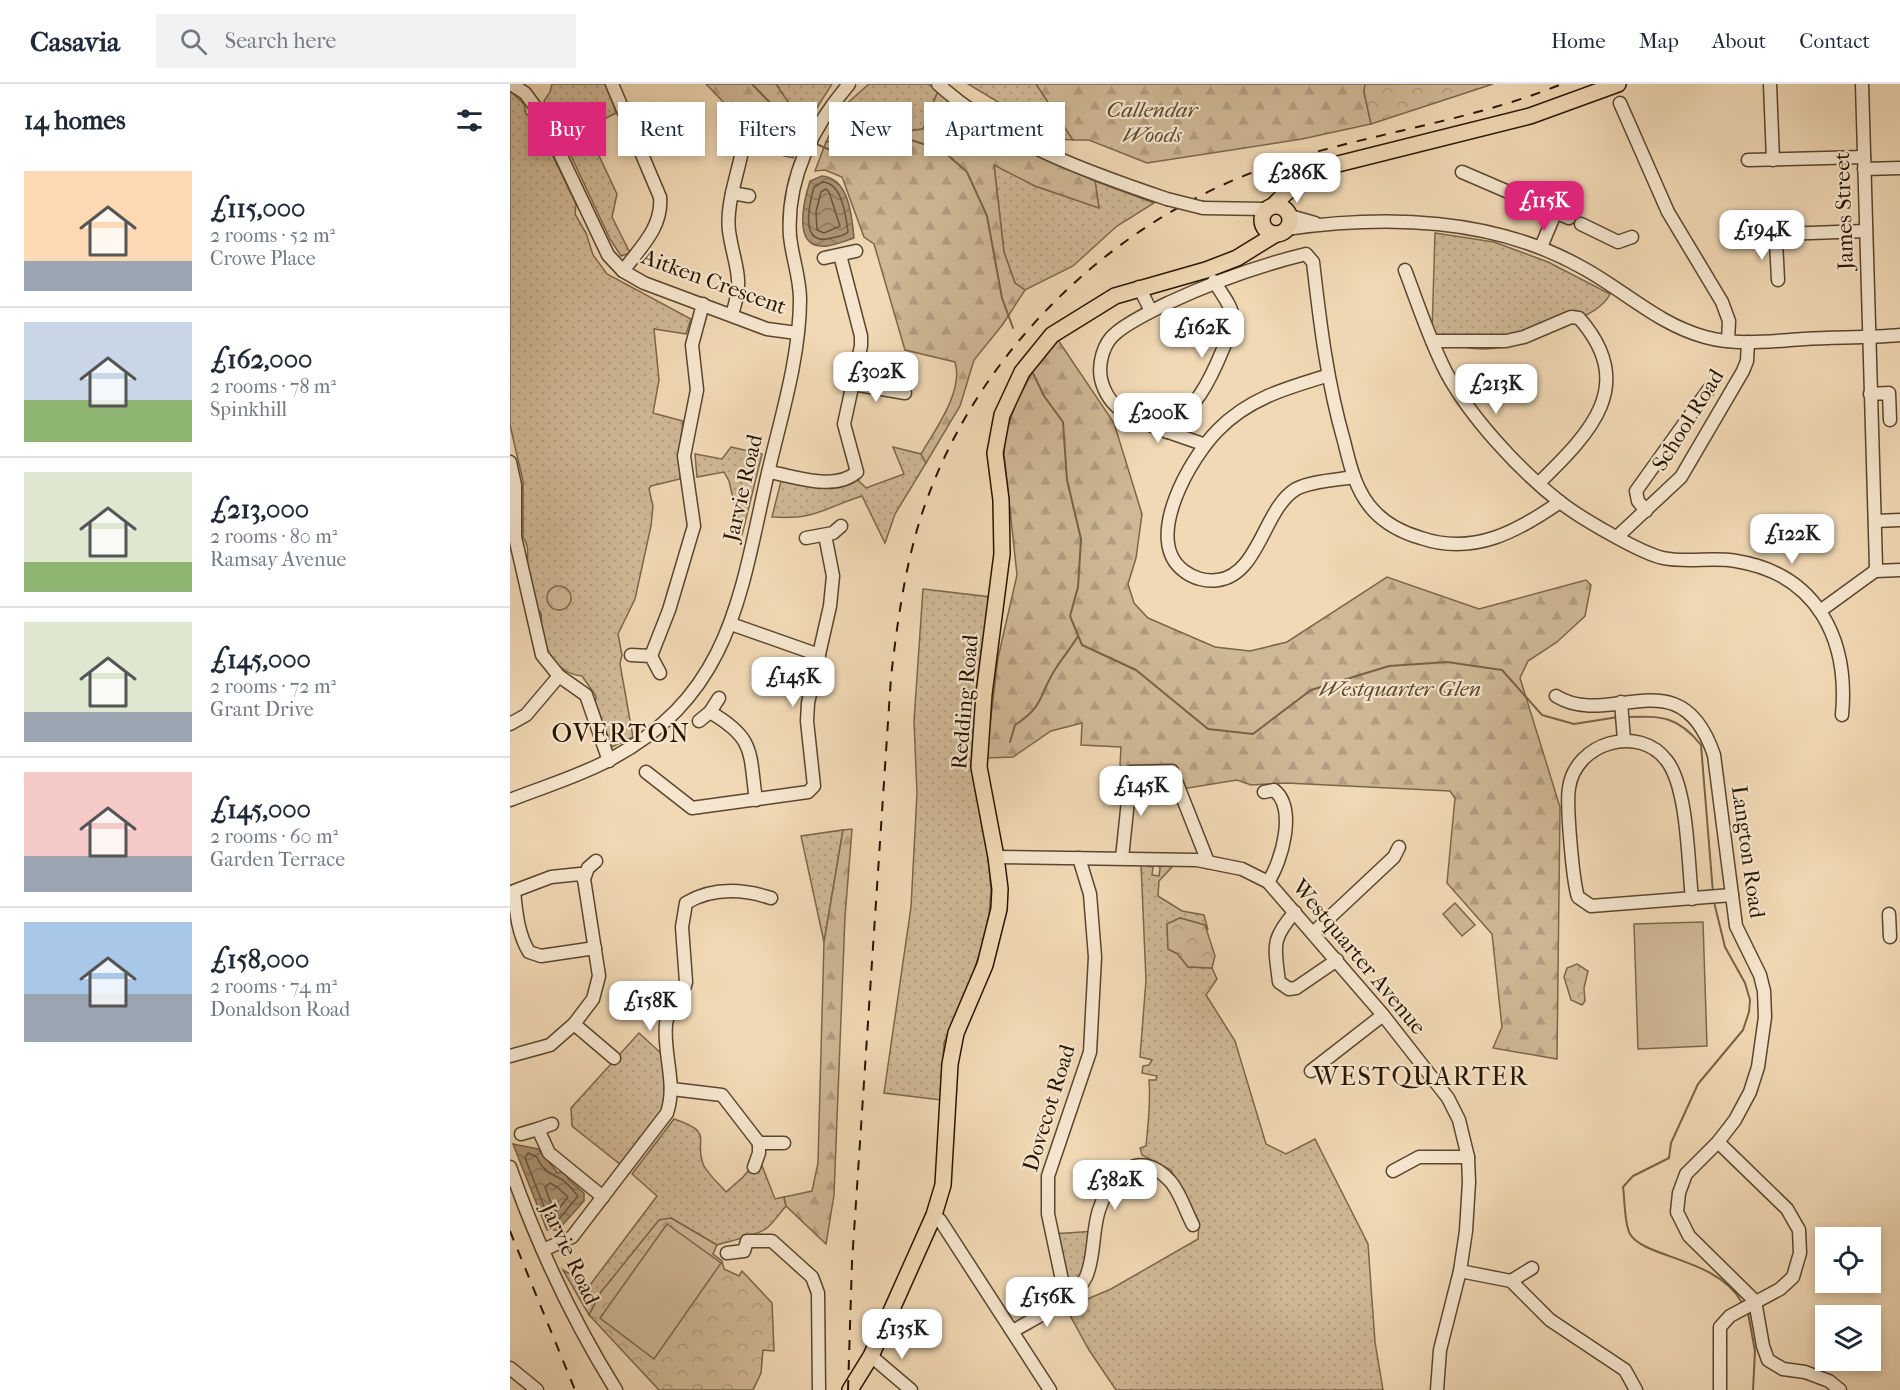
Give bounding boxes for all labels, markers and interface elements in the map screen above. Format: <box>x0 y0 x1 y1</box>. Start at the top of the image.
search box <box>156 14 576 68</box>
text: Casavia <box>30 25 120 58</box>
icon: search <box>177 25 210 58</box>
text: Search here <box>225 28 336 54</box>
text: Home <box>1551 29 1606 53</box>
text: Map <box>1639 29 1679 53</box>
text: About <box>1712 29 1766 53</box>
text: Contact <box>1799 29 1870 53</box>
park label: Callendar Woods <box>1107 97 1200 148</box>
chip: Buy <box>528 102 606 156</box>
chip: Rent <box>618 102 705 156</box>
chip: Filters <box>717 102 817 156</box>
chip: New <box>829 102 912 156</box>
chip: Apartment <box>924 102 1065 156</box>
icon: filters <box>453 104 486 137</box>
text: 14 homes <box>24 105 126 136</box>
street label: James Street <box>1829 151 1859 272</box>
pin: £286K <box>1255 153 1339 204</box>
text: £286K <box>1267 161 1327 184</box>
pin: £115K <box>1502 181 1586 232</box>
text: £115K <box>1519 189 1569 212</box>
text: £115,000 <box>210 193 305 224</box>
icon: home <box>72 195 144 267</box>
pin: £194K <box>1720 210 1804 261</box>
text: £194K <box>1733 218 1791 241</box>
text: 2 rooms · 52 m² <box>210 224 335 247</box>
street label: Aitken Crescent <box>637 243 790 320</box>
text: Crowe Place <box>210 247 316 270</box>
pin: £162K <box>1160 308 1244 359</box>
text: £162K <box>1174 316 1230 339</box>
text: £162,000 <box>210 344 312 375</box>
icon: home <box>72 346 144 418</box>
pin: £302K <box>834 352 918 403</box>
text: £302K <box>847 360 905 383</box>
street label: School Road <box>1646 363 1730 476</box>
pin: £213K <box>1454 364 1538 415</box>
text: £213K <box>1469 372 1523 395</box>
text: 2 rooms · 78 m² <box>210 375 336 398</box>
pin: £200K <box>1116 393 1200 444</box>
text: Spinkhill <box>210 398 287 421</box>
text: £200K <box>1128 401 1188 424</box>
street label: Jarvie Road <box>718 431 768 546</box>
text: £213,000 <box>210 494 309 525</box>
icon: home <box>72 496 144 568</box>
pin: £122K <box>1750 514 1834 565</box>
text: £122K <box>1764 522 1820 545</box>
text: 2 rooms · 80 m² <box>210 525 337 548</box>
text: Ramsay Avenue <box>210 548 347 571</box>
street label: Redding Road <box>946 633 984 770</box>
text: £145,000 <box>210 644 311 675</box>
icon: home <box>72 646 144 718</box>
pin: £145K <box>751 657 835 708</box>
text: £145K <box>766 665 820 688</box>
text: 2 rooms · 72 m² <box>210 675 336 698</box>
park label: Westquarter Glen <box>1319 676 1481 702</box>
text: Grant Drive <box>210 698 314 721</box>
district label: OVERTON <box>552 718 690 749</box>
pin: £145K <box>1099 766 1183 817</box>
text: £145K <box>1114 774 1168 797</box>
street label: Langton Road <box>1726 784 1770 921</box>
text: £145,000 <box>210 794 311 825</box>
icon: home <box>72 796 144 868</box>
text: 2 rooms · 60 m² <box>210 825 338 848</box>
text: Garden Terrace <box>210 848 345 871</box>
street label: Westquarter Avenue <box>1286 873 1431 1040</box>
text: £158,000 <box>210 944 309 975</box>
icon: home <box>72 946 144 1018</box>
text: 2 rooms · 74 m² <box>210 975 337 998</box>
pin: £158K <box>608 981 692 1032</box>
text: £158K <box>623 989 677 1012</box>
text: Donaldson Road <box>210 998 350 1021</box>
street label: Dovecot Road <box>1017 1040 1081 1175</box>
district label: WESTQUARTER <box>1312 1061 1529 1092</box>
pin: £382K <box>1073 1160 1157 1211</box>
text: £382K <box>1087 1168 1143 1191</box>
street label: Jarvie Road <box>534 1197 605 1310</box>
map controls <box>1815 1227 1881 1371</box>
button: locate <box>1815 1227 1881 1293</box>
pin: £156K <box>1005 1277 1089 1328</box>
text: £156K <box>1020 1285 1074 1308</box>
button: layers <box>1815 1305 1881 1371</box>
pin: £135K <box>860 1309 944 1360</box>
text: £135K <box>876 1317 928 1340</box>

